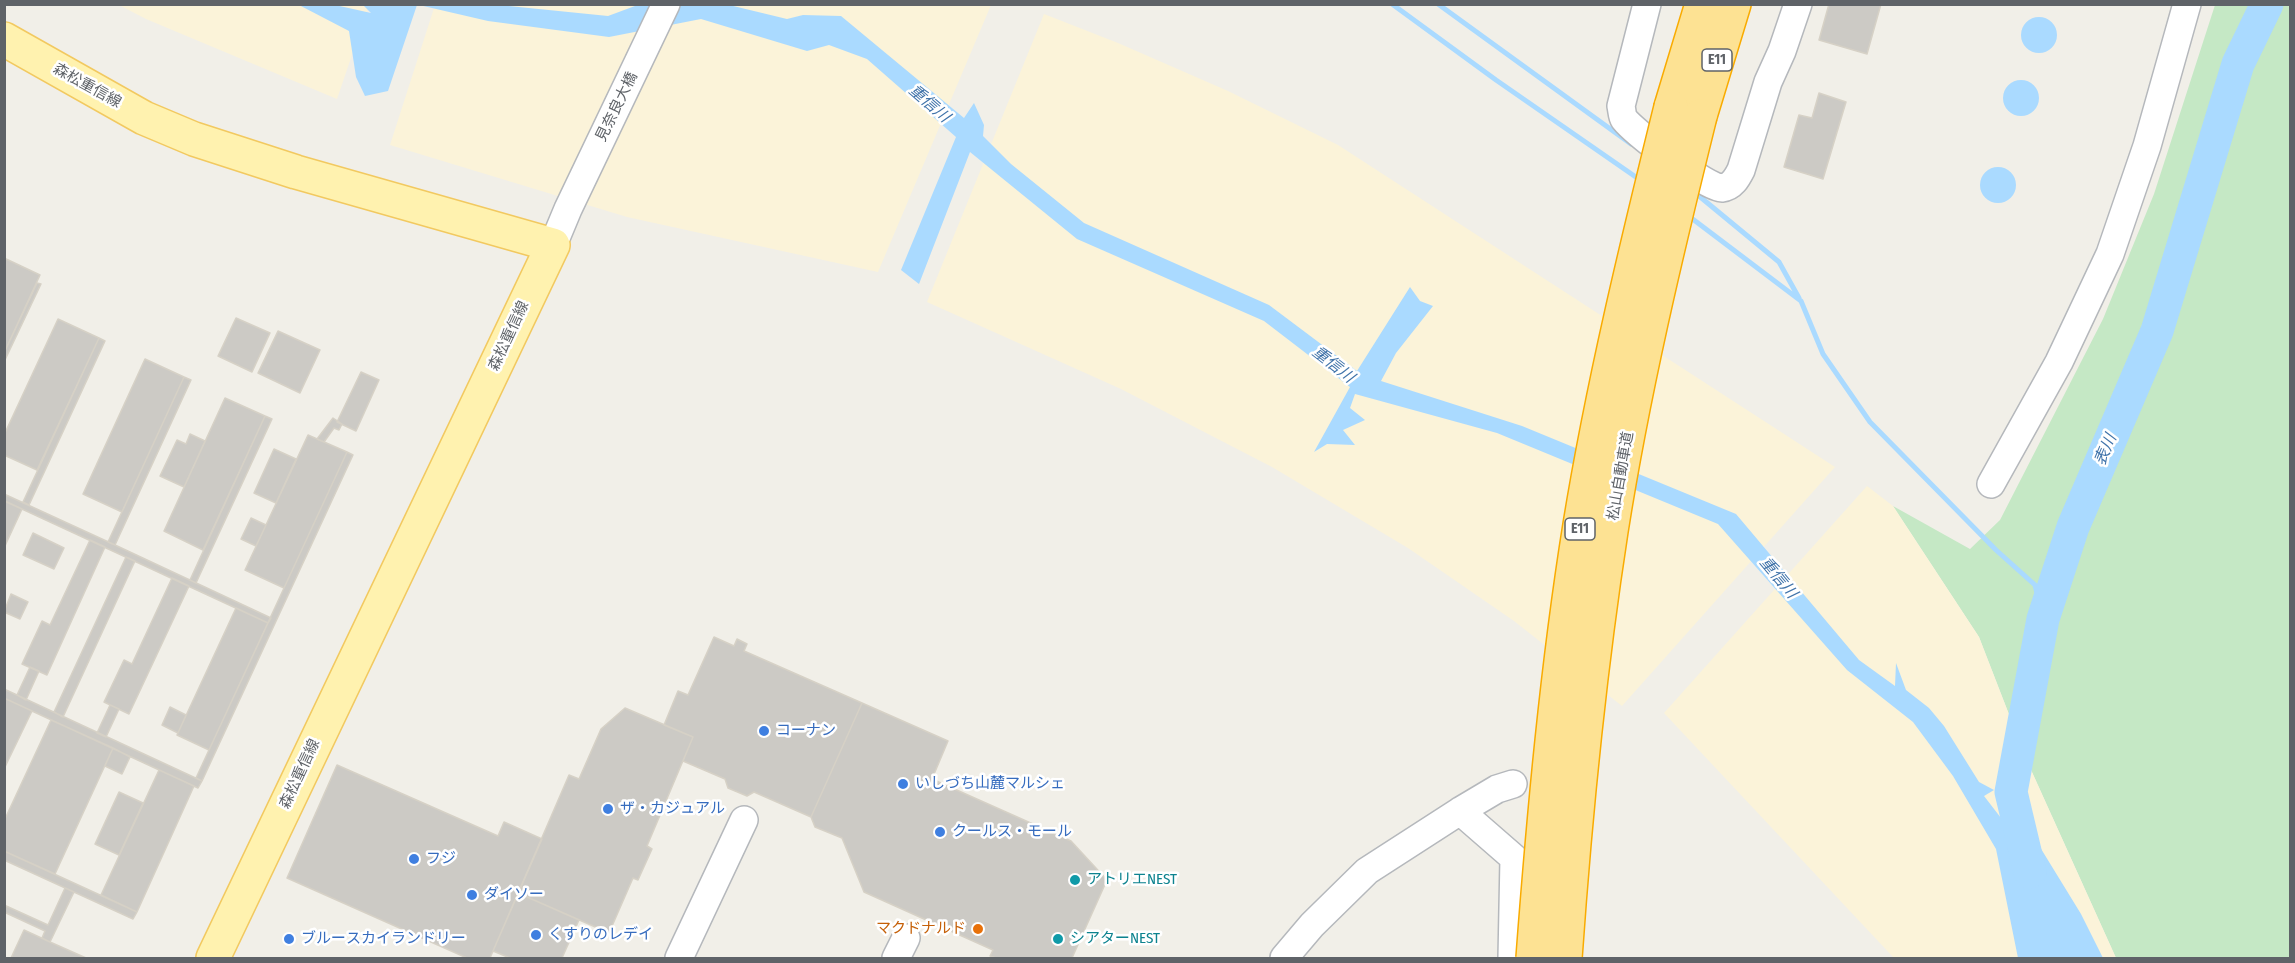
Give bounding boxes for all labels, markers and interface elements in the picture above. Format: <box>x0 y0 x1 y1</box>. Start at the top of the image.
road number: E11 <box>1702 49 1732 71</box>
street label: 森松重信線 <box>50 60 124 112</box>
street label: 見奈良大橋 <box>592 69 642 145</box>
water label: 重信川 <box>905 81 953 127</box>
street label: 森松重信線 <box>485 298 533 374</box>
water label: 重信川 <box>1308 343 1358 387</box>
street label: 松山自動車道 <box>1604 430 1638 522</box>
water label: 表川 <box>2091 432 2121 468</box>
road number: E11 <box>1565 518 1595 540</box>
water label: 重信川 <box>1755 553 1801 603</box>
place label: コーナン <box>776 722 836 740</box>
marker: コーナン <box>757 724 771 738</box>
street label: 森松重信線 <box>276 736 324 812</box>
place label: いしづち山麓マルシェ <box>915 775 1065 793</box>
marker: いしづち山麓マルシェ <box>896 777 910 791</box>
place label: ザ・カジュアル <box>620 800 725 818</box>
marker: ザ・カジュアル <box>601 802 615 816</box>
place label: クールス・モール <box>952 823 1072 841</box>
marker: クールス・モール <box>933 825 947 839</box>
place label: フジ <box>426 850 456 868</box>
marker: フジ <box>407 852 421 866</box>
place label: アトリエNEST <box>1087 871 1177 889</box>
marker: アトリエNEST <box>1068 873 1082 887</box>
place label: ダイソー <box>484 886 544 904</box>
marker: ダイソー <box>465 888 479 902</box>
place label: マクドナルド <box>876 920 966 938</box>
marker: マクドナルド <box>971 922 985 936</box>
place label: くすりのレデイ <box>548 926 653 944</box>
marker: くすりのレデイ <box>529 928 543 942</box>
place label: ブルースカイランドリー <box>301 930 466 948</box>
place label: シアターNEST <box>1070 930 1160 948</box>
marker: ブルースカイランドリー <box>282 932 296 946</box>
marker: シアターNEST <box>1051 932 1065 946</box>

